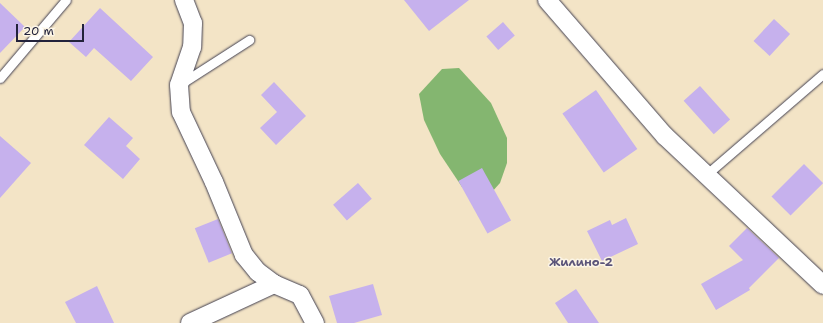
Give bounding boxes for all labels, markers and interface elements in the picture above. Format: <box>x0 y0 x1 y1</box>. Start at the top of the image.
scale bar <box>18 16 86 42</box>
text: 20 m <box>23 23 54 39</box>
district label: Жилино-2 <box>549 256 613 270</box>

